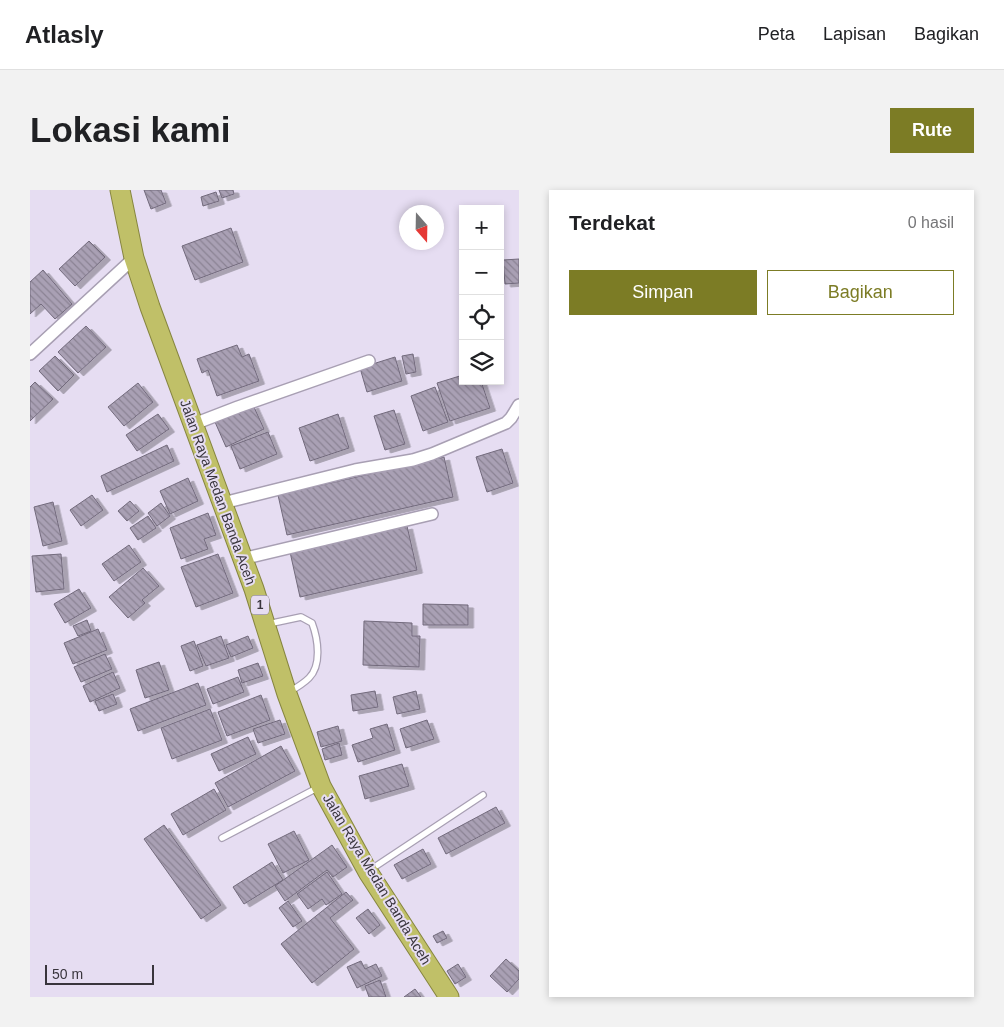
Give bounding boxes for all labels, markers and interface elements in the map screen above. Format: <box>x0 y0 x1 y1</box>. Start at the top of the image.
text: Atlasly <box>25 21 104 48</box>
text: Peta <box>758 24 795 44</box>
text: Lapisan <box>823 24 886 44</box>
text: Bagikan <box>914 24 979 44</box>
button: Rute <box>890 108 974 153</box>
text: Lokasi kami <box>30 110 230 149</box>
north arrow <box>399 205 444 250</box>
map controls <box>459 205 504 385</box>
button: + <box>459 205 504 250</box>
text: Terdekat <box>569 211 655 234</box>
text: 0 hasil <box>908 214 954 231</box>
button: − <box>459 250 504 295</box>
button: Simpan <box>569 270 757 315</box>
button: Bagikan <box>767 270 954 315</box>
button: locate <box>459 295 504 340</box>
button: layers <box>459 340 504 385</box>
street label: Jalan Raya Medan Banda Aceh <box>177 397 259 587</box>
road number: 1 <box>251 596 269 614</box>
street label: Jalan Raya Medan Banda Aceh <box>320 791 434 967</box>
scale bar <box>45 962 154 985</box>
text: 50 m <box>52 966 83 982</box>

